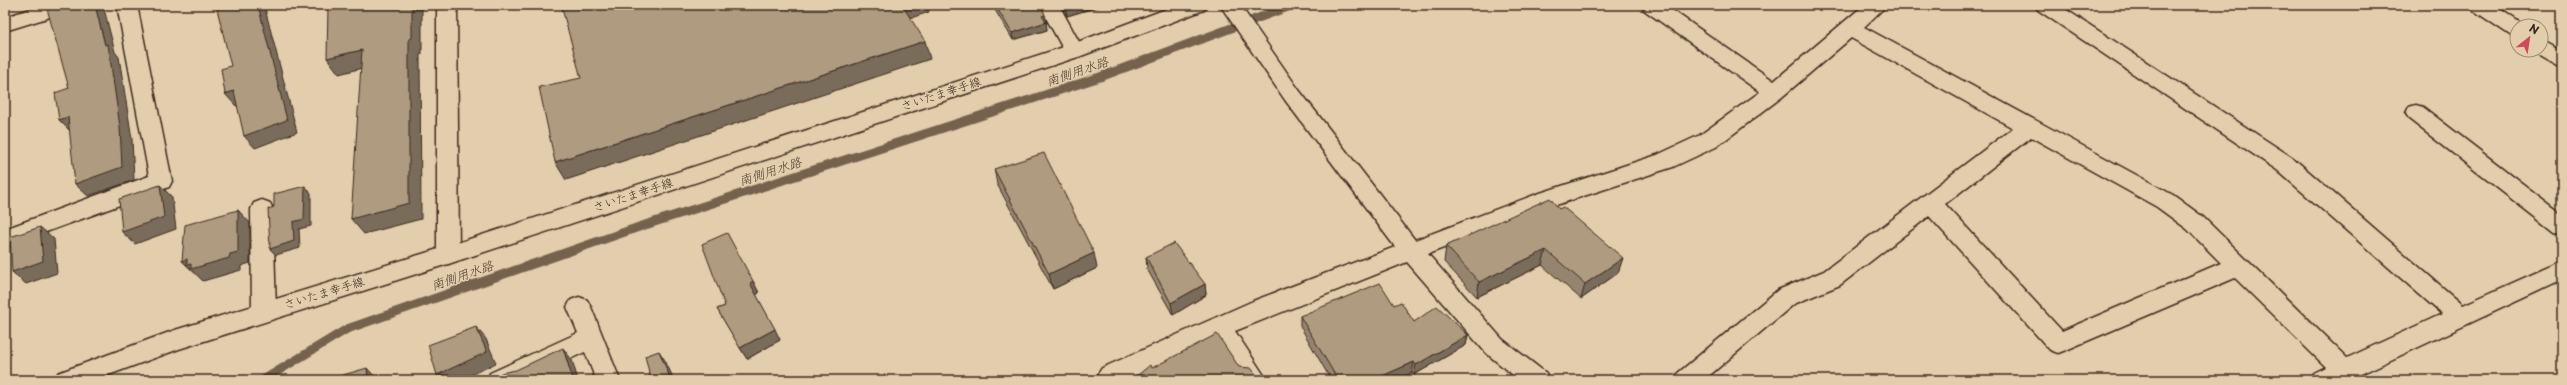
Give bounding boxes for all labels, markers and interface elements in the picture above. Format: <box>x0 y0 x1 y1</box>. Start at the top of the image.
north arrow <box>2509 18 2549 58</box>
text: N <box>2526 19 2543 39</box>
water label: 南側用水路 <box>1043 51 1112 90</box>
street label: さいたま幸手線 <box>898 72 983 115</box>
water label: 南側用水路 <box>736 151 805 190</box>
street label: さいたま幸手線 <box>590 173 675 216</box>
water label: 南側用水路 <box>428 255 497 294</box>
street label: さいたま幸手線 <box>281 271 366 313</box>

